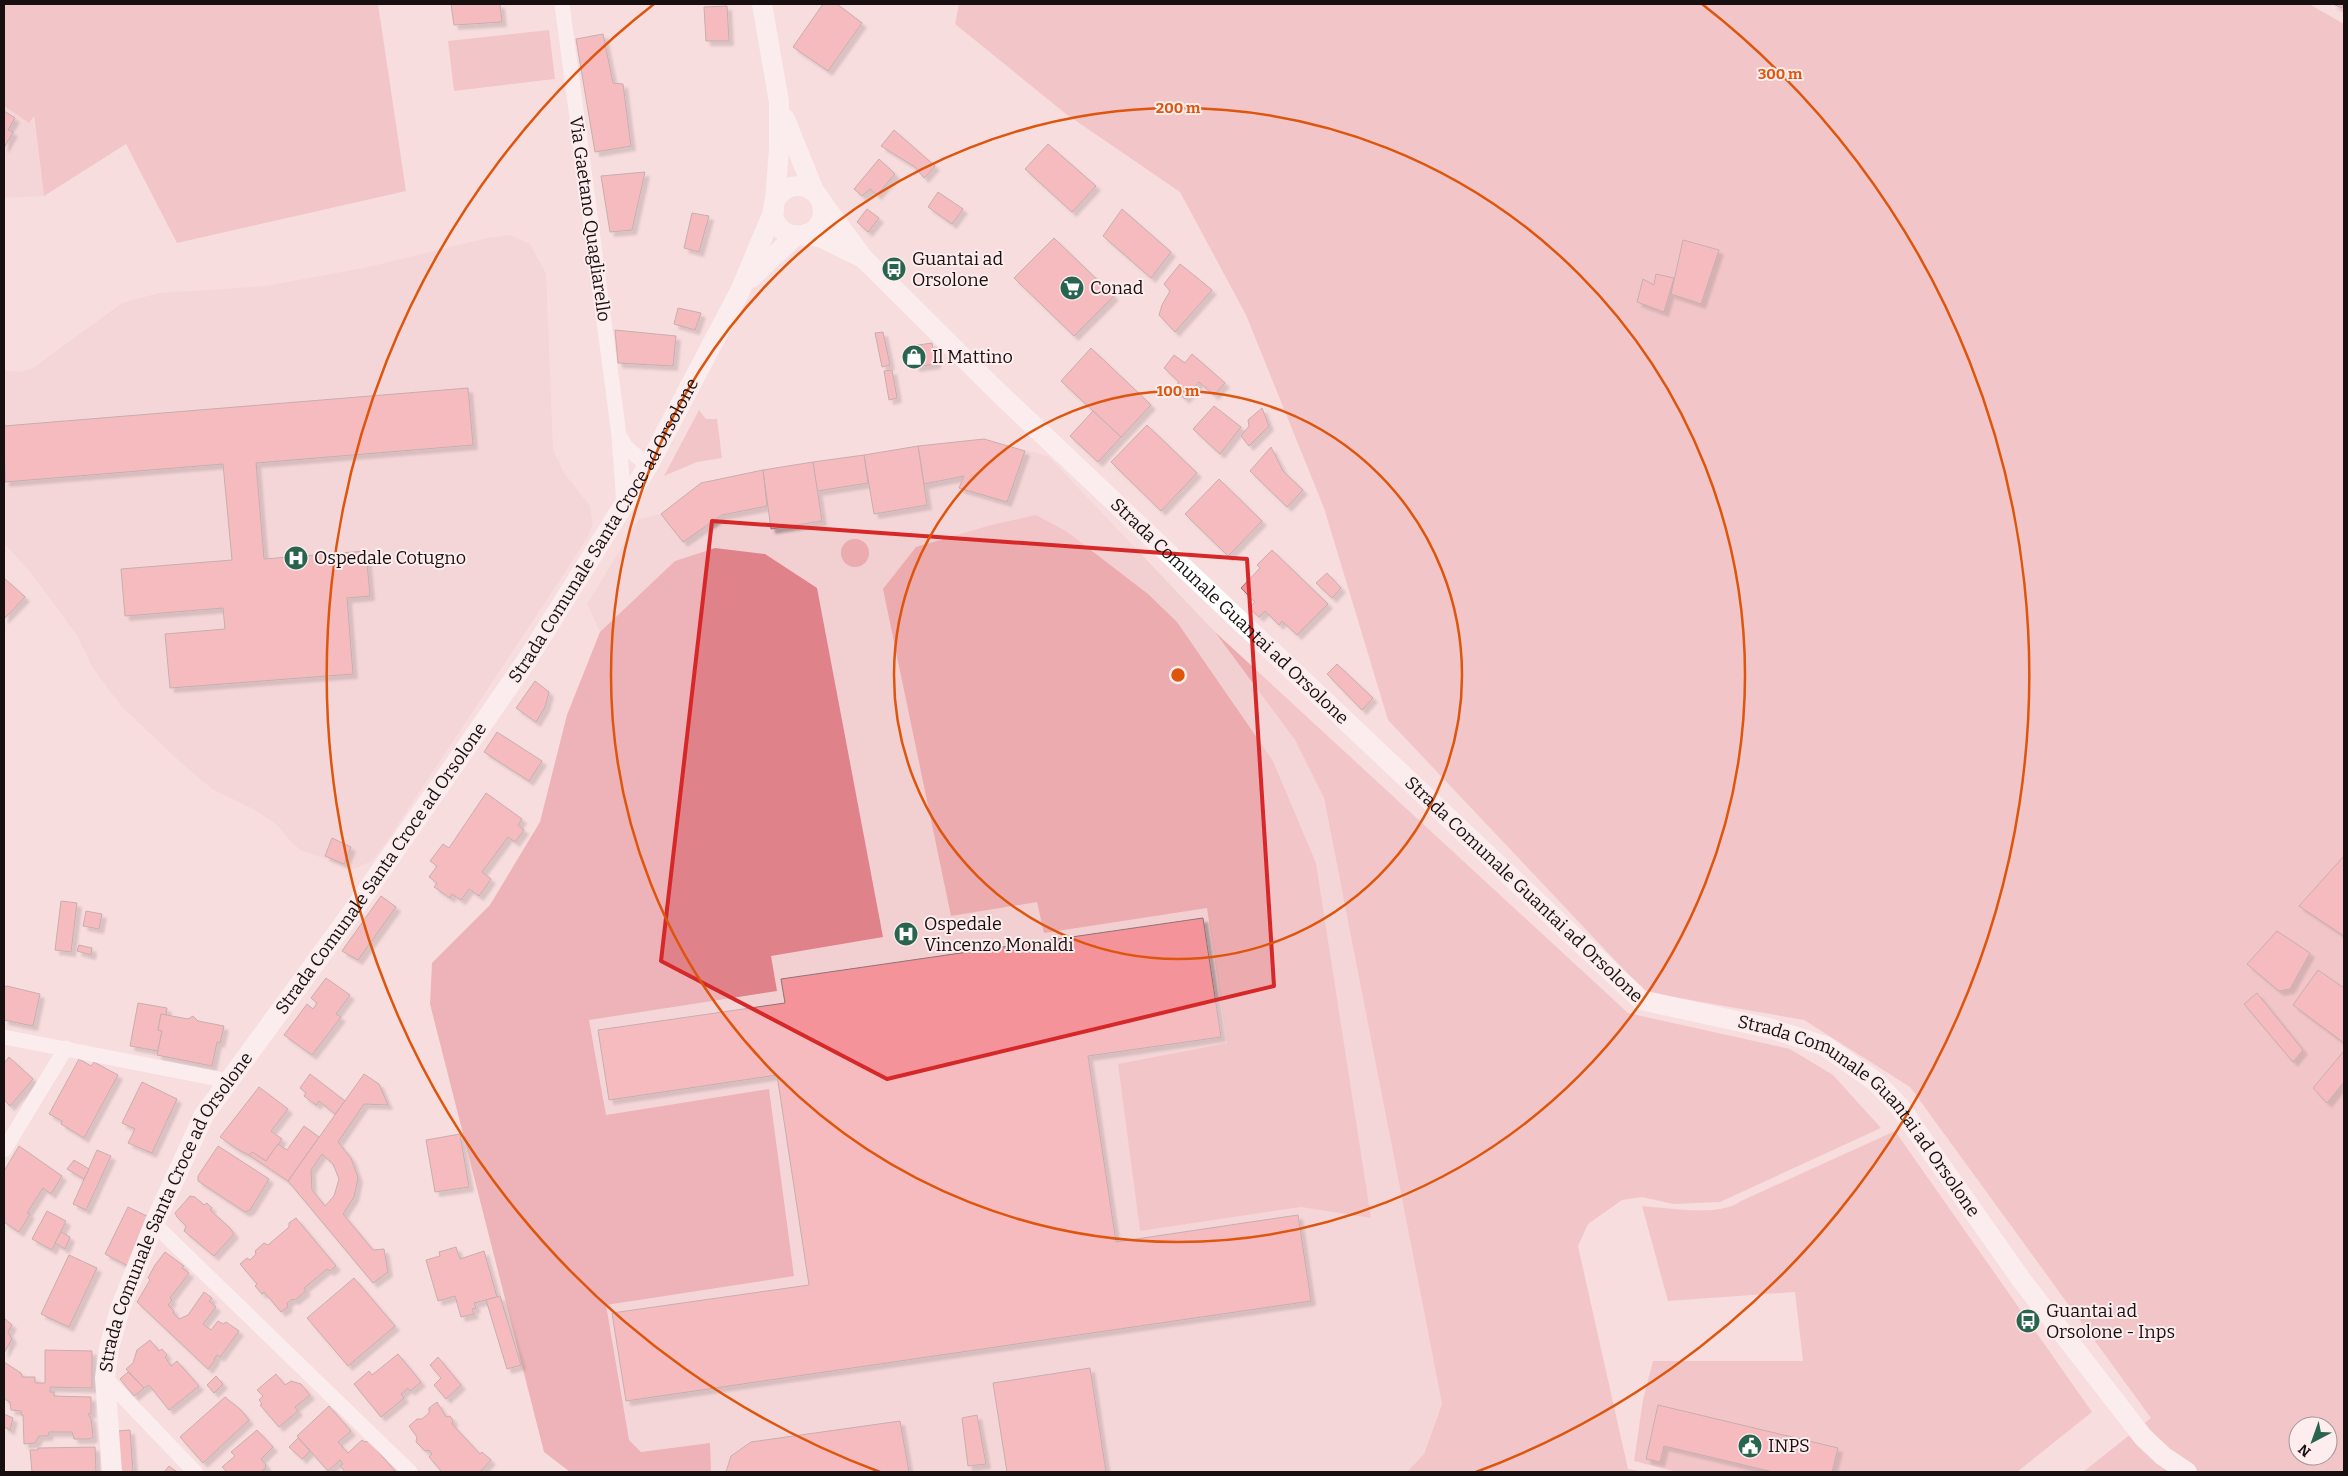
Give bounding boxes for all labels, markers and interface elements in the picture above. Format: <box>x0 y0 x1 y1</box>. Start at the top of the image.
text: 300 m <box>1758 65 1803 83</box>
text: 200 m <box>1156 99 1201 117</box>
street label: Via Gaetano Quagliarello <box>565 115 615 323</box>
place label: Guantai ad Orsolone <box>912 248 1003 291</box>
bus stop icon: Guantai ad Orsolone <box>881 256 907 282</box>
supermarket icon: Conad <box>1059 275 1085 301</box>
place label: Conad <box>1090 277 1144 299</box>
shop icon: Il Mattino <box>901 344 927 370</box>
place label: Il Mattino <box>932 346 1013 368</box>
street label: Strada Comunale Santa Croce ad Orsolone <box>504 374 703 687</box>
text: 100 m <box>1157 382 1200 400</box>
street label: Strada Comunale Guantai ad Orsolone <box>1106 493 1353 729</box>
hospital icon: Ospedale Cotugno <box>283 545 309 571</box>
place label: Ospedale Cotugno <box>314 547 466 569</box>
centre of rings <box>1169 666 1187 684</box>
street label: Strada Comunale Santa Croce ad Orsolone <box>270 718 491 1018</box>
street label: Strada Comunale Guantai ad Orsolone <box>1400 772 1648 1007</box>
place label: Ospedale Vincenzo Monaldi <box>924 913 1074 956</box>
hospital icon: Ospedale Vincenzo Monaldi <box>893 921 919 947</box>
street label: Strada Comunale Guantai ad Orsolone <box>1736 1010 1985 1221</box>
street label: Strada Comunale Santa Croce ad Orsolone <box>95 1048 257 1374</box>
place label: Guantai ad Orsolone - Inps <box>2046 1300 2175 1343</box>
bus stop icon: Guantai ad Orsolone - Inps <box>2015 1308 2041 1334</box>
north arrow <box>2288 1416 2338 1466</box>
public building icon: INPS <box>1737 1433 1763 1459</box>
place label: INPS <box>1768 1435 1810 1457</box>
text: N <box>2295 1440 2314 1460</box>

